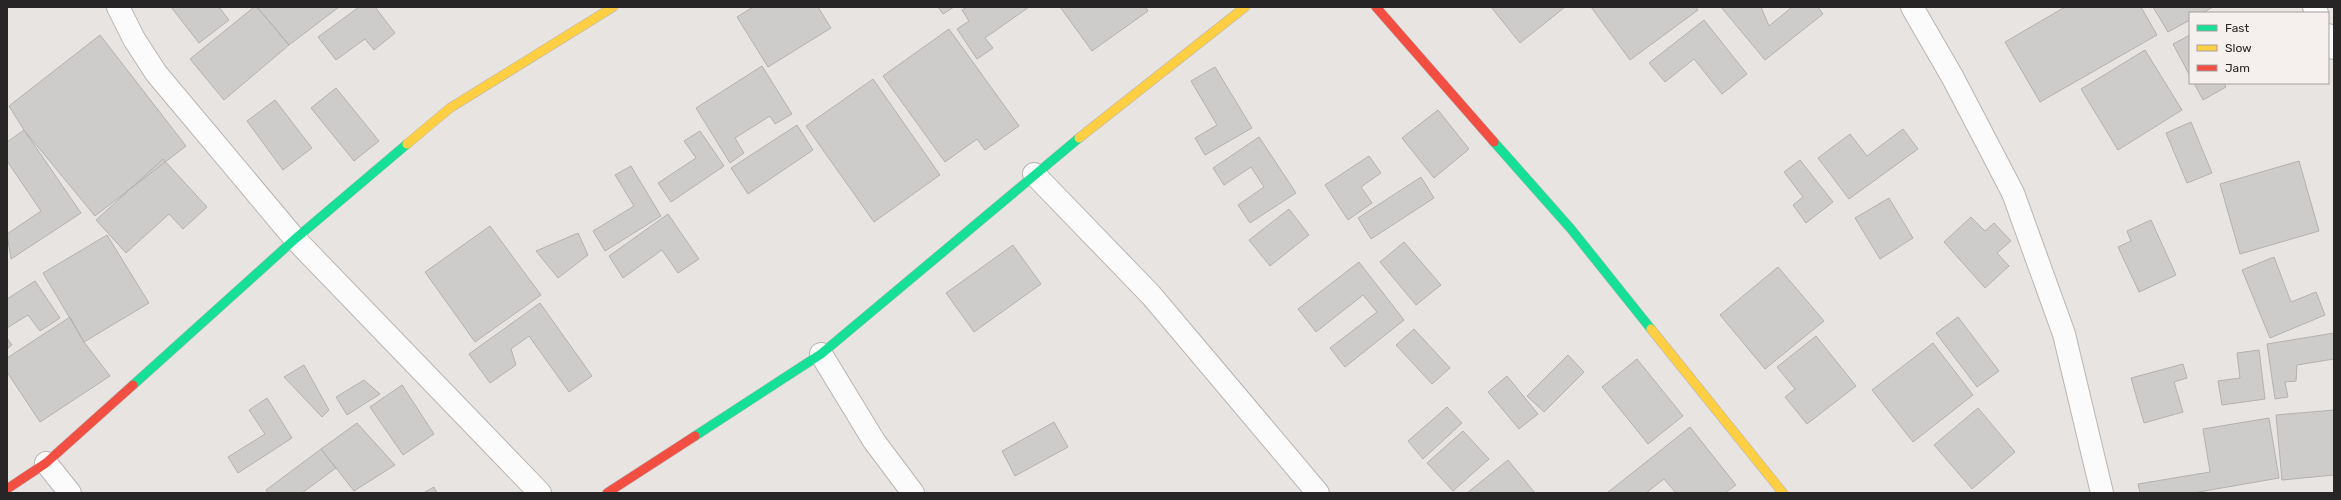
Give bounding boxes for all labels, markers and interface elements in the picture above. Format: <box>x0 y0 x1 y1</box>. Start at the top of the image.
legend <box>2189 12 2329 84</box>
text: Fast <box>2225 21 2249 35</box>
text: Slow <box>2225 41 2252 55</box>
text: Jam <box>2225 61 2250 75</box>

